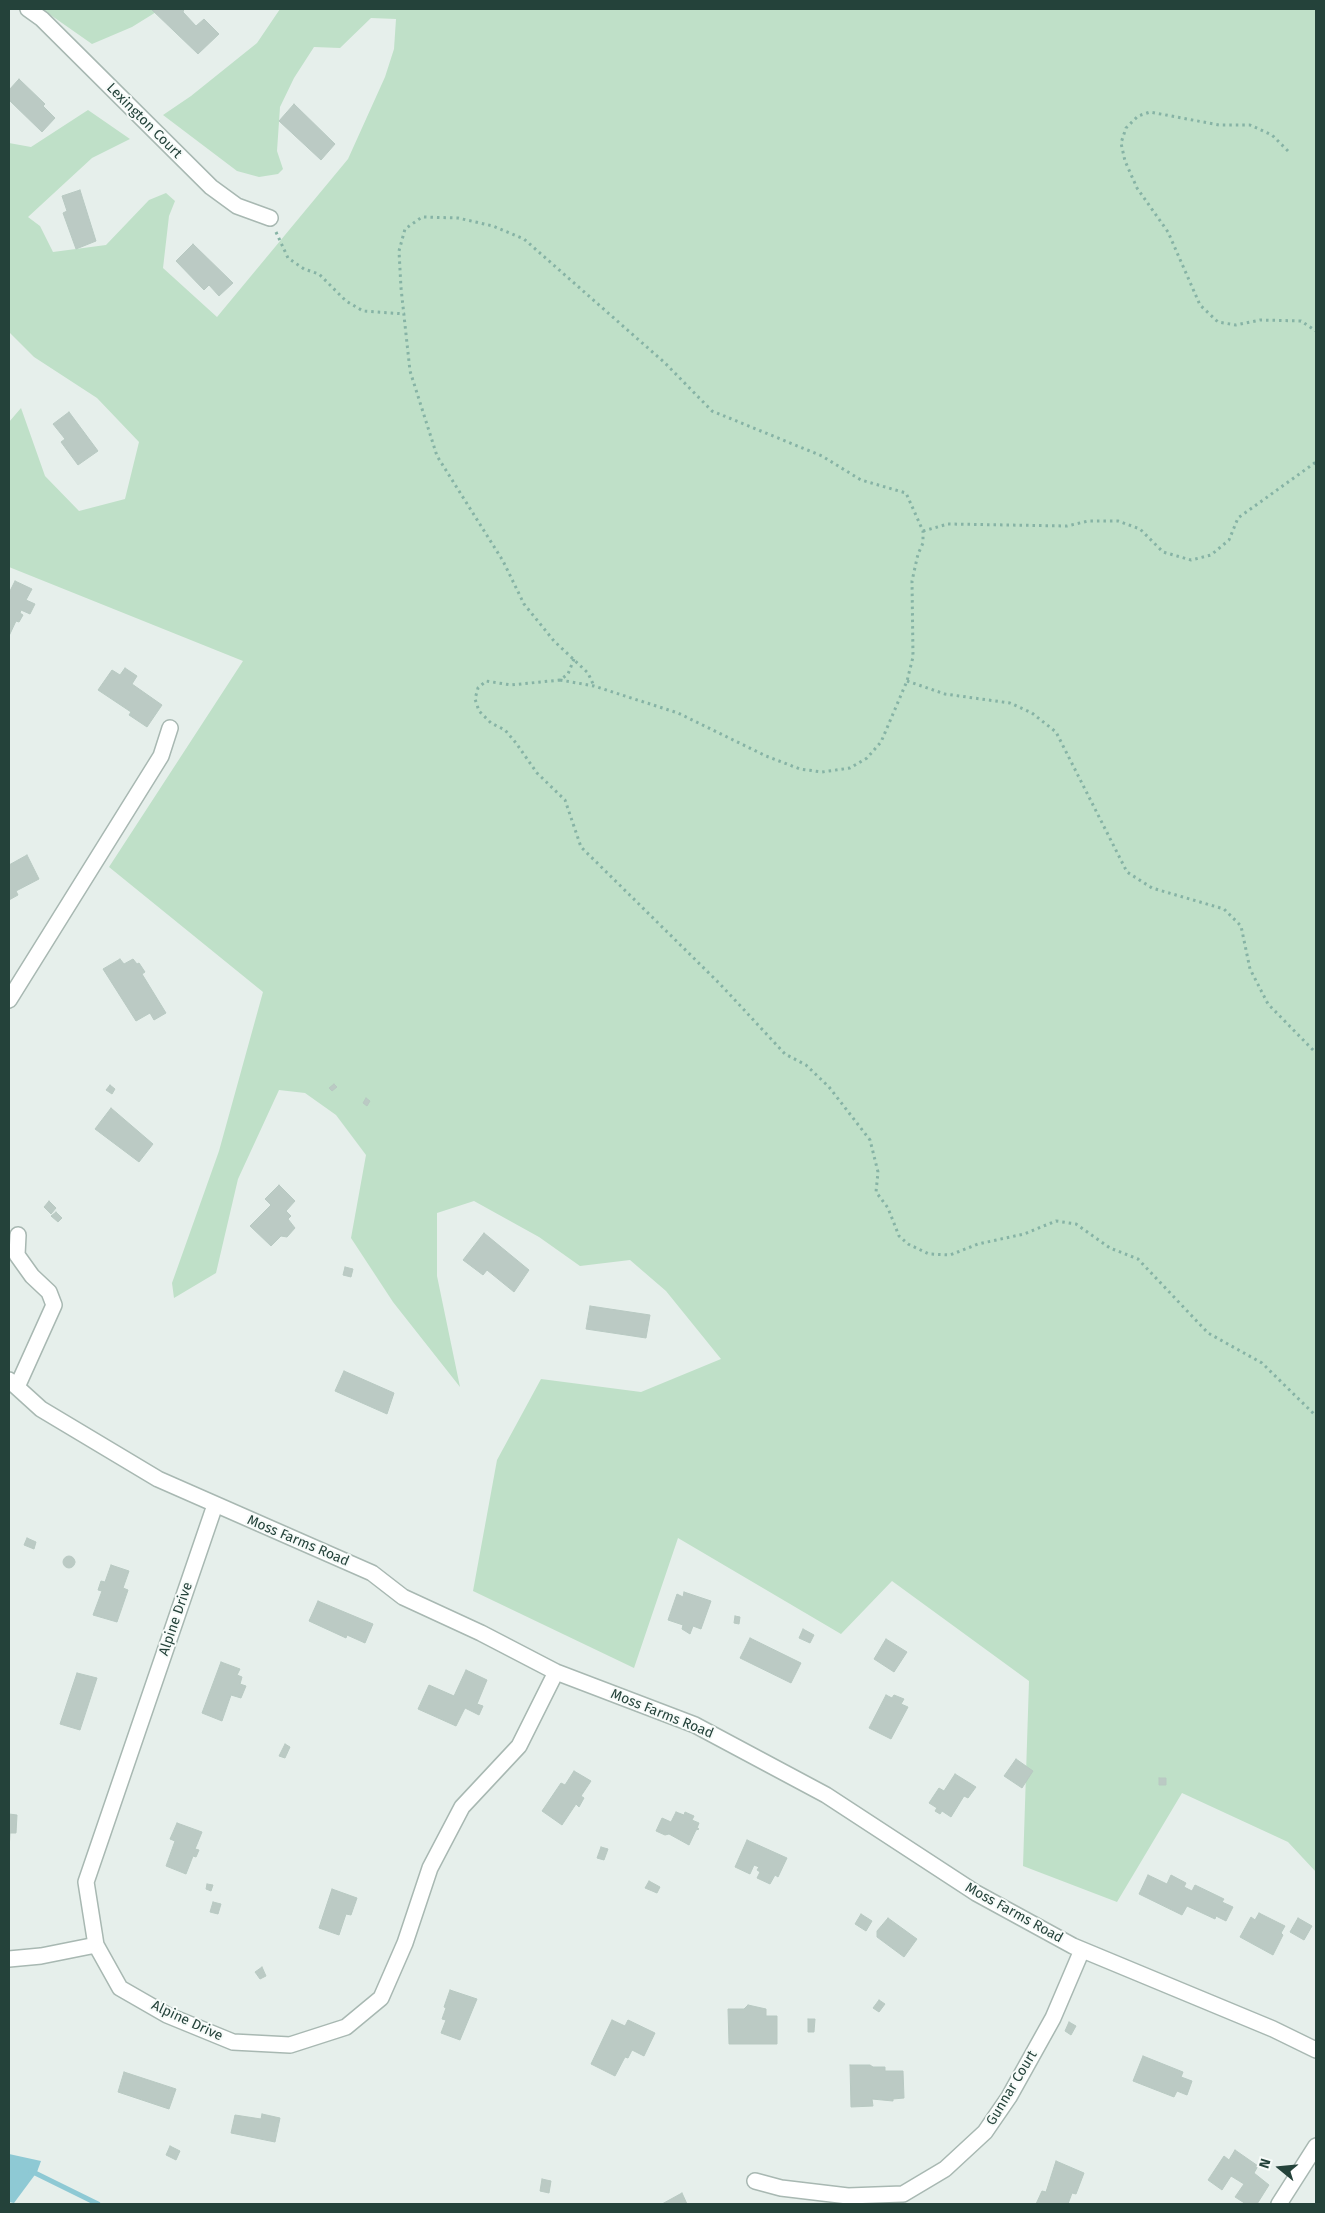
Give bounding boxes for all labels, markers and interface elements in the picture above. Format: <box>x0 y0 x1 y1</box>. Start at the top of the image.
street label: Lexington Court <box>103 80 185 162</box>
street label: Moss Farms Road <box>244 1512 352 1570</box>
street label: Alpine Drive <box>156 1580 196 1658</box>
street label: Moss Farms Road <box>608 1686 716 1742</box>
street label: Moss Farms Road <box>962 1879 1066 1947</box>
street label: Alpine Drive <box>149 1997 225 2045</box>
street label: Gunnar Court <box>983 2047 1041 2129</box>
north arrow <box>1255 2143 1305 2193</box>
text: N <box>1256 2157 1275 2170</box>

